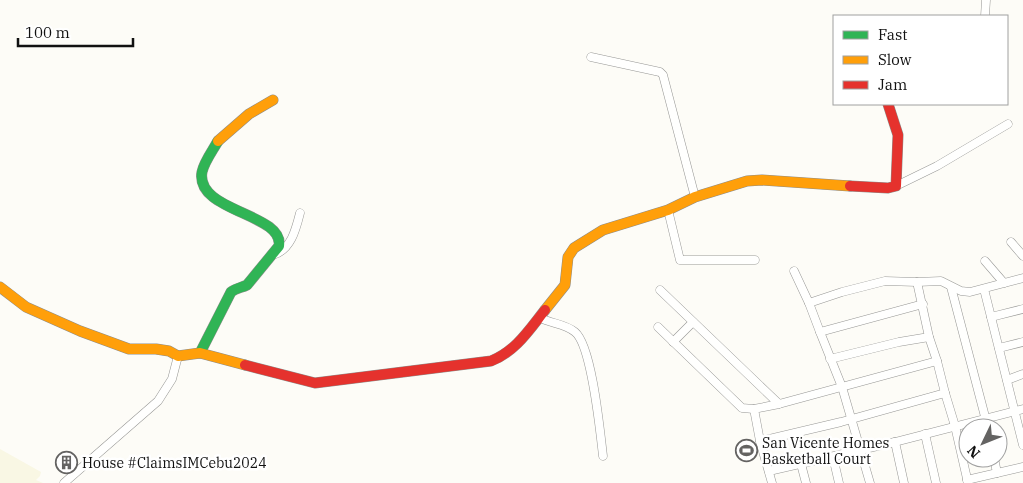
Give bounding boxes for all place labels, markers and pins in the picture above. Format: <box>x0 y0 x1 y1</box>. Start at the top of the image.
place label: San Vicente Homes Basketball Court <box>762 434 889 468</box>
sports icon: San Vicente Homes Basketball Court <box>734 439 758 463</box>
building icon: House #ClaimsIMCebu2024 <box>54 451 78 475</box>
place label: House #ClaimsIMCebu2024 <box>82 454 267 472</box>

